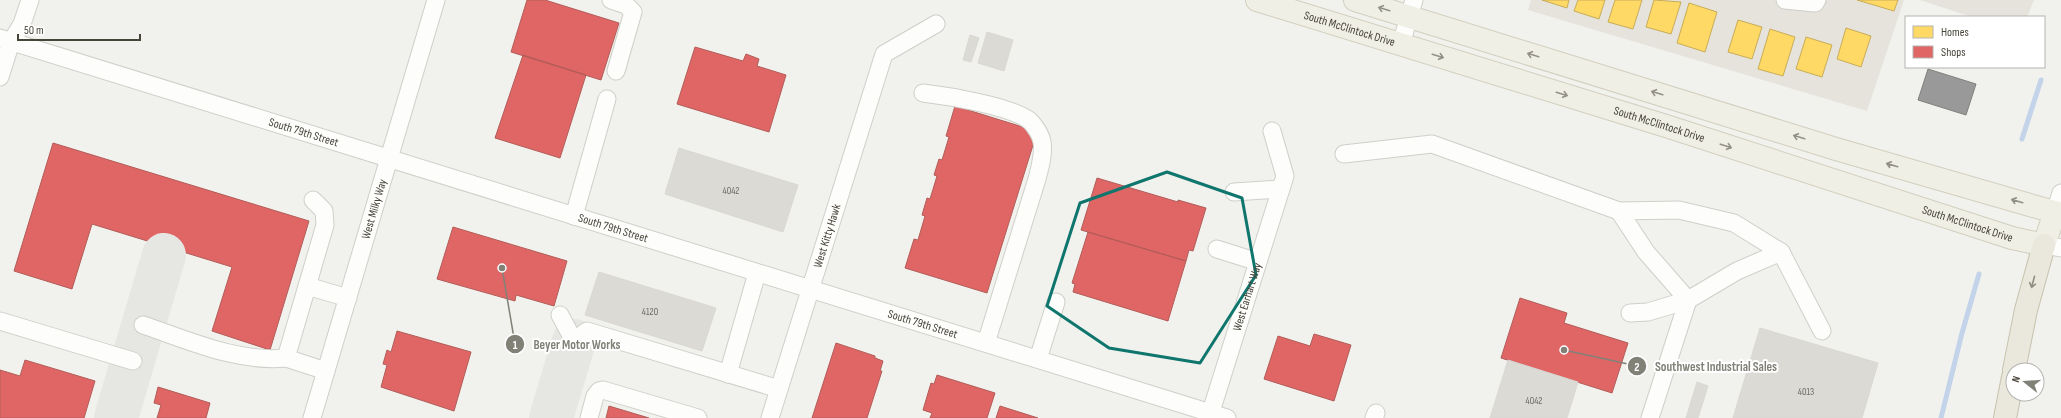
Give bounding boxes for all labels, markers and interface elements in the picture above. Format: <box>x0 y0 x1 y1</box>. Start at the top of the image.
one-way arrow <box>1378 5 1391 12</box>
street label: South McClintock Drive <box>1302 8 1397 50</box>
scale bar <box>18 16 140 42</box>
legend <box>1905 16 2045 68</box>
text: 50 m <box>24 23 44 38</box>
text: Homes <box>1941 25 1969 40</box>
text: Shops <box>1941 45 1966 60</box>
one-way arrow <box>1527 51 1540 58</box>
one-way arrow <box>1431 53 1444 60</box>
one-way arrow <box>1651 89 1664 96</box>
one-way arrow <box>1556 91 1569 98</box>
street label: South McClintock Drive <box>1612 103 1707 146</box>
street label: South 79th Street <box>267 115 341 150</box>
one-way arrow <box>1793 133 1806 140</box>
one-way arrow <box>1720 143 1733 150</box>
one-way arrow <box>1886 161 1899 168</box>
street label: West Milky Way <box>359 177 391 241</box>
house number: 4042 <box>723 185 740 197</box>
one-way arrow <box>2011 197 2024 204</box>
street label: West Kitty Hawk <box>811 202 845 270</box>
street label: South McClintock Drive <box>1920 202 2015 246</box>
street label: South 79th Street <box>576 211 650 246</box>
street label: West Earhart Way <box>1230 261 1265 333</box>
one-way arrow <box>2029 275 2036 288</box>
house number: 4120 <box>642 306 658 318</box>
street label: South 79th Street <box>886 306 960 342</box>
callout: Beyer Motor Works <box>505 332 628 357</box>
text: Beyer Motor Works <box>533 337 621 353</box>
text: 1 <box>513 338 518 353</box>
callout: Southwest Industrial Sales <box>1627 354 1785 379</box>
text: Southwest Industrial Sales <box>1655 359 1777 375</box>
text: 2 <box>1634 360 1640 375</box>
north arrow <box>2005 362 2045 402</box>
text: N <box>2009 374 2023 384</box>
house number: 4013 <box>1798 386 1814 398</box>
house number: 4042 <box>1526 395 1543 407</box>

